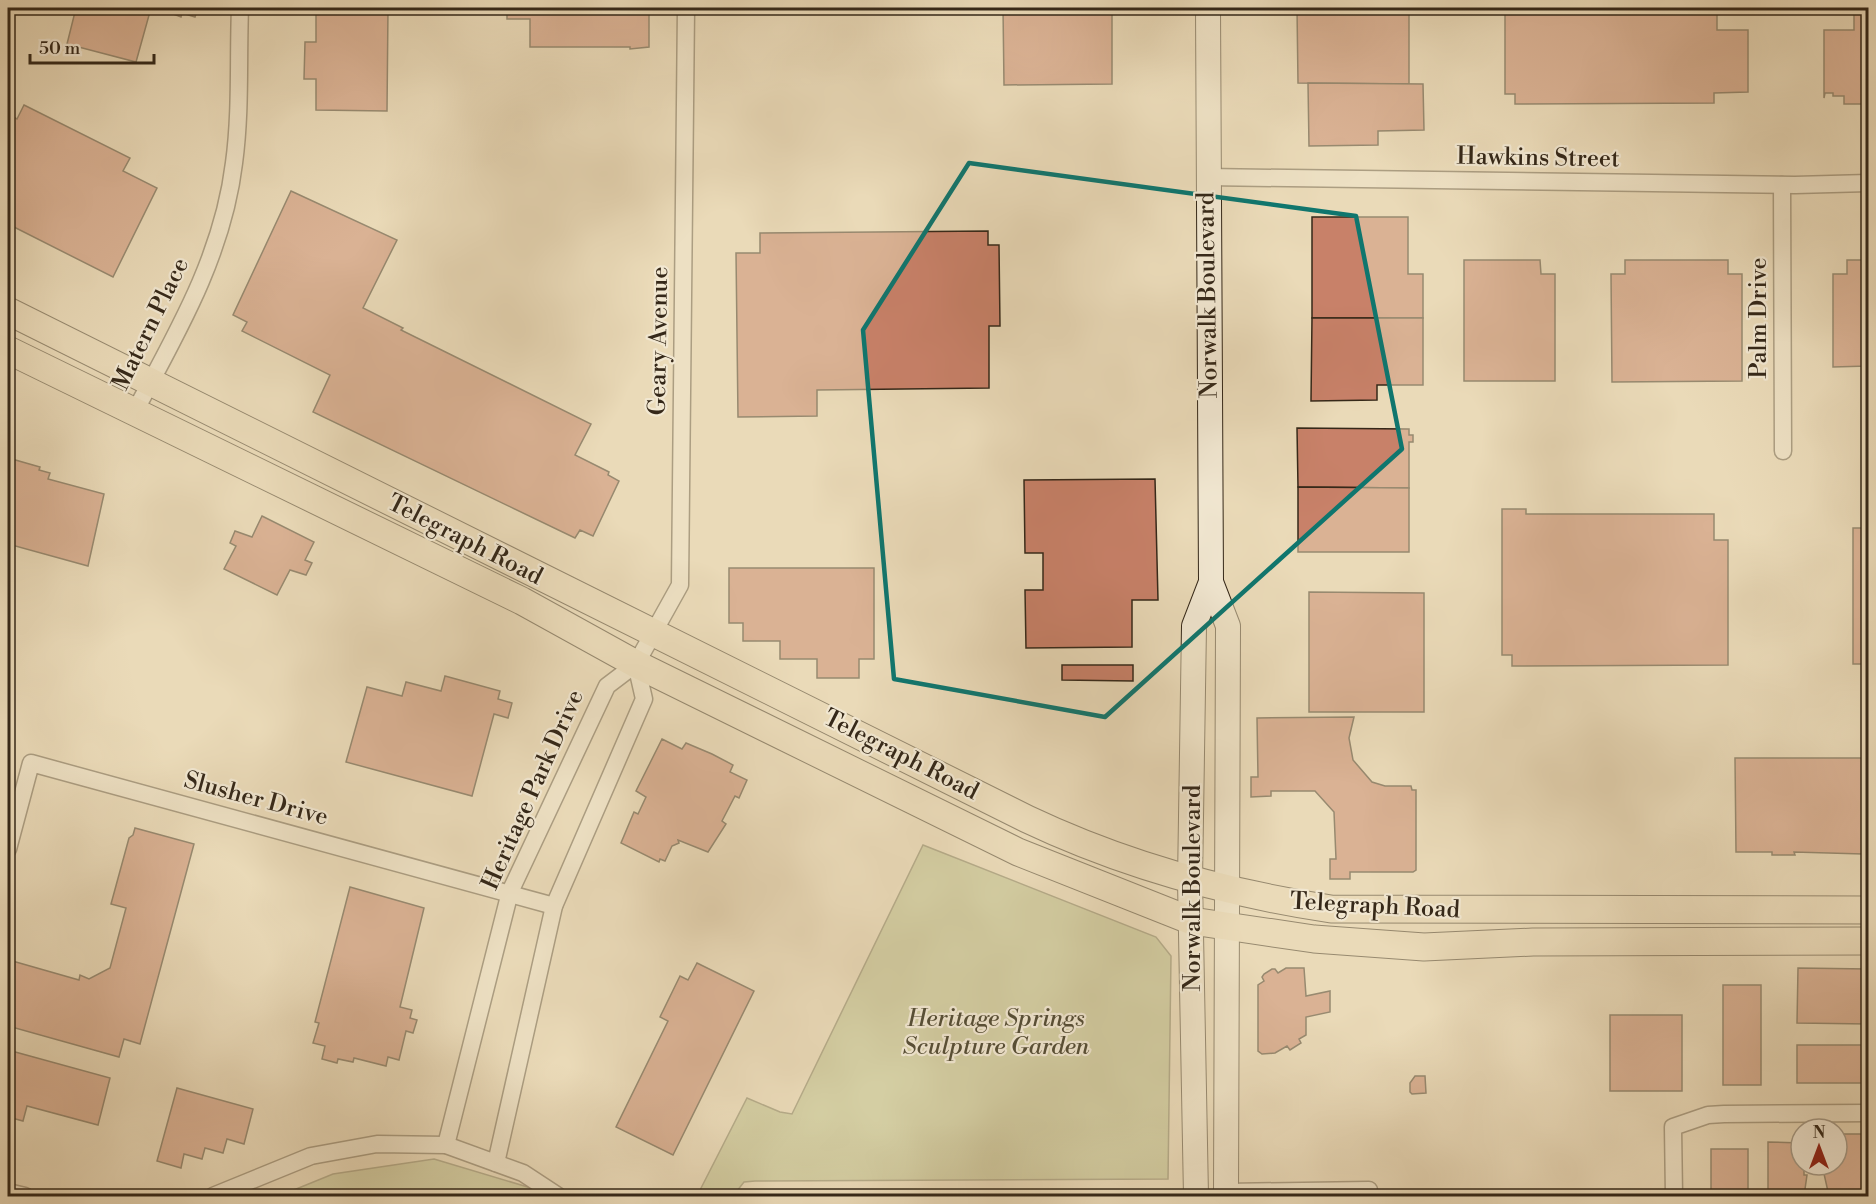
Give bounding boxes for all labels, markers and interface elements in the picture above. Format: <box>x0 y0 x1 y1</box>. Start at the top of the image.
scale bar <box>30 27 154 65</box>
text: 50 m <box>39 37 81 60</box>
street label: Hawkins Street <box>1456 142 1620 174</box>
street label: Norwalk Boulevard <box>1191 191 1225 399</box>
street label: Matern Place <box>106 253 196 395</box>
street label: Palm Drive <box>1744 257 1774 379</box>
street label: Geary Avenue <box>643 266 675 416</box>
street label: Telegraph Road <box>382 488 548 592</box>
street label: Heritage Park Drive <box>475 685 591 895</box>
street label: Telegraph Road <box>818 703 984 807</box>
street label: Slusher Drive <box>181 765 331 833</box>
street label: Norwalk Boulevard <box>1178 784 1208 991</box>
street label: Telegraph Road <box>1289 887 1461 925</box>
park label: Heritage Springs Sculpture Garden <box>903 1004 1090 1062</box>
north arrow <box>1789 1117 1849 1177</box>
text: N <box>1813 1123 1826 1143</box>

